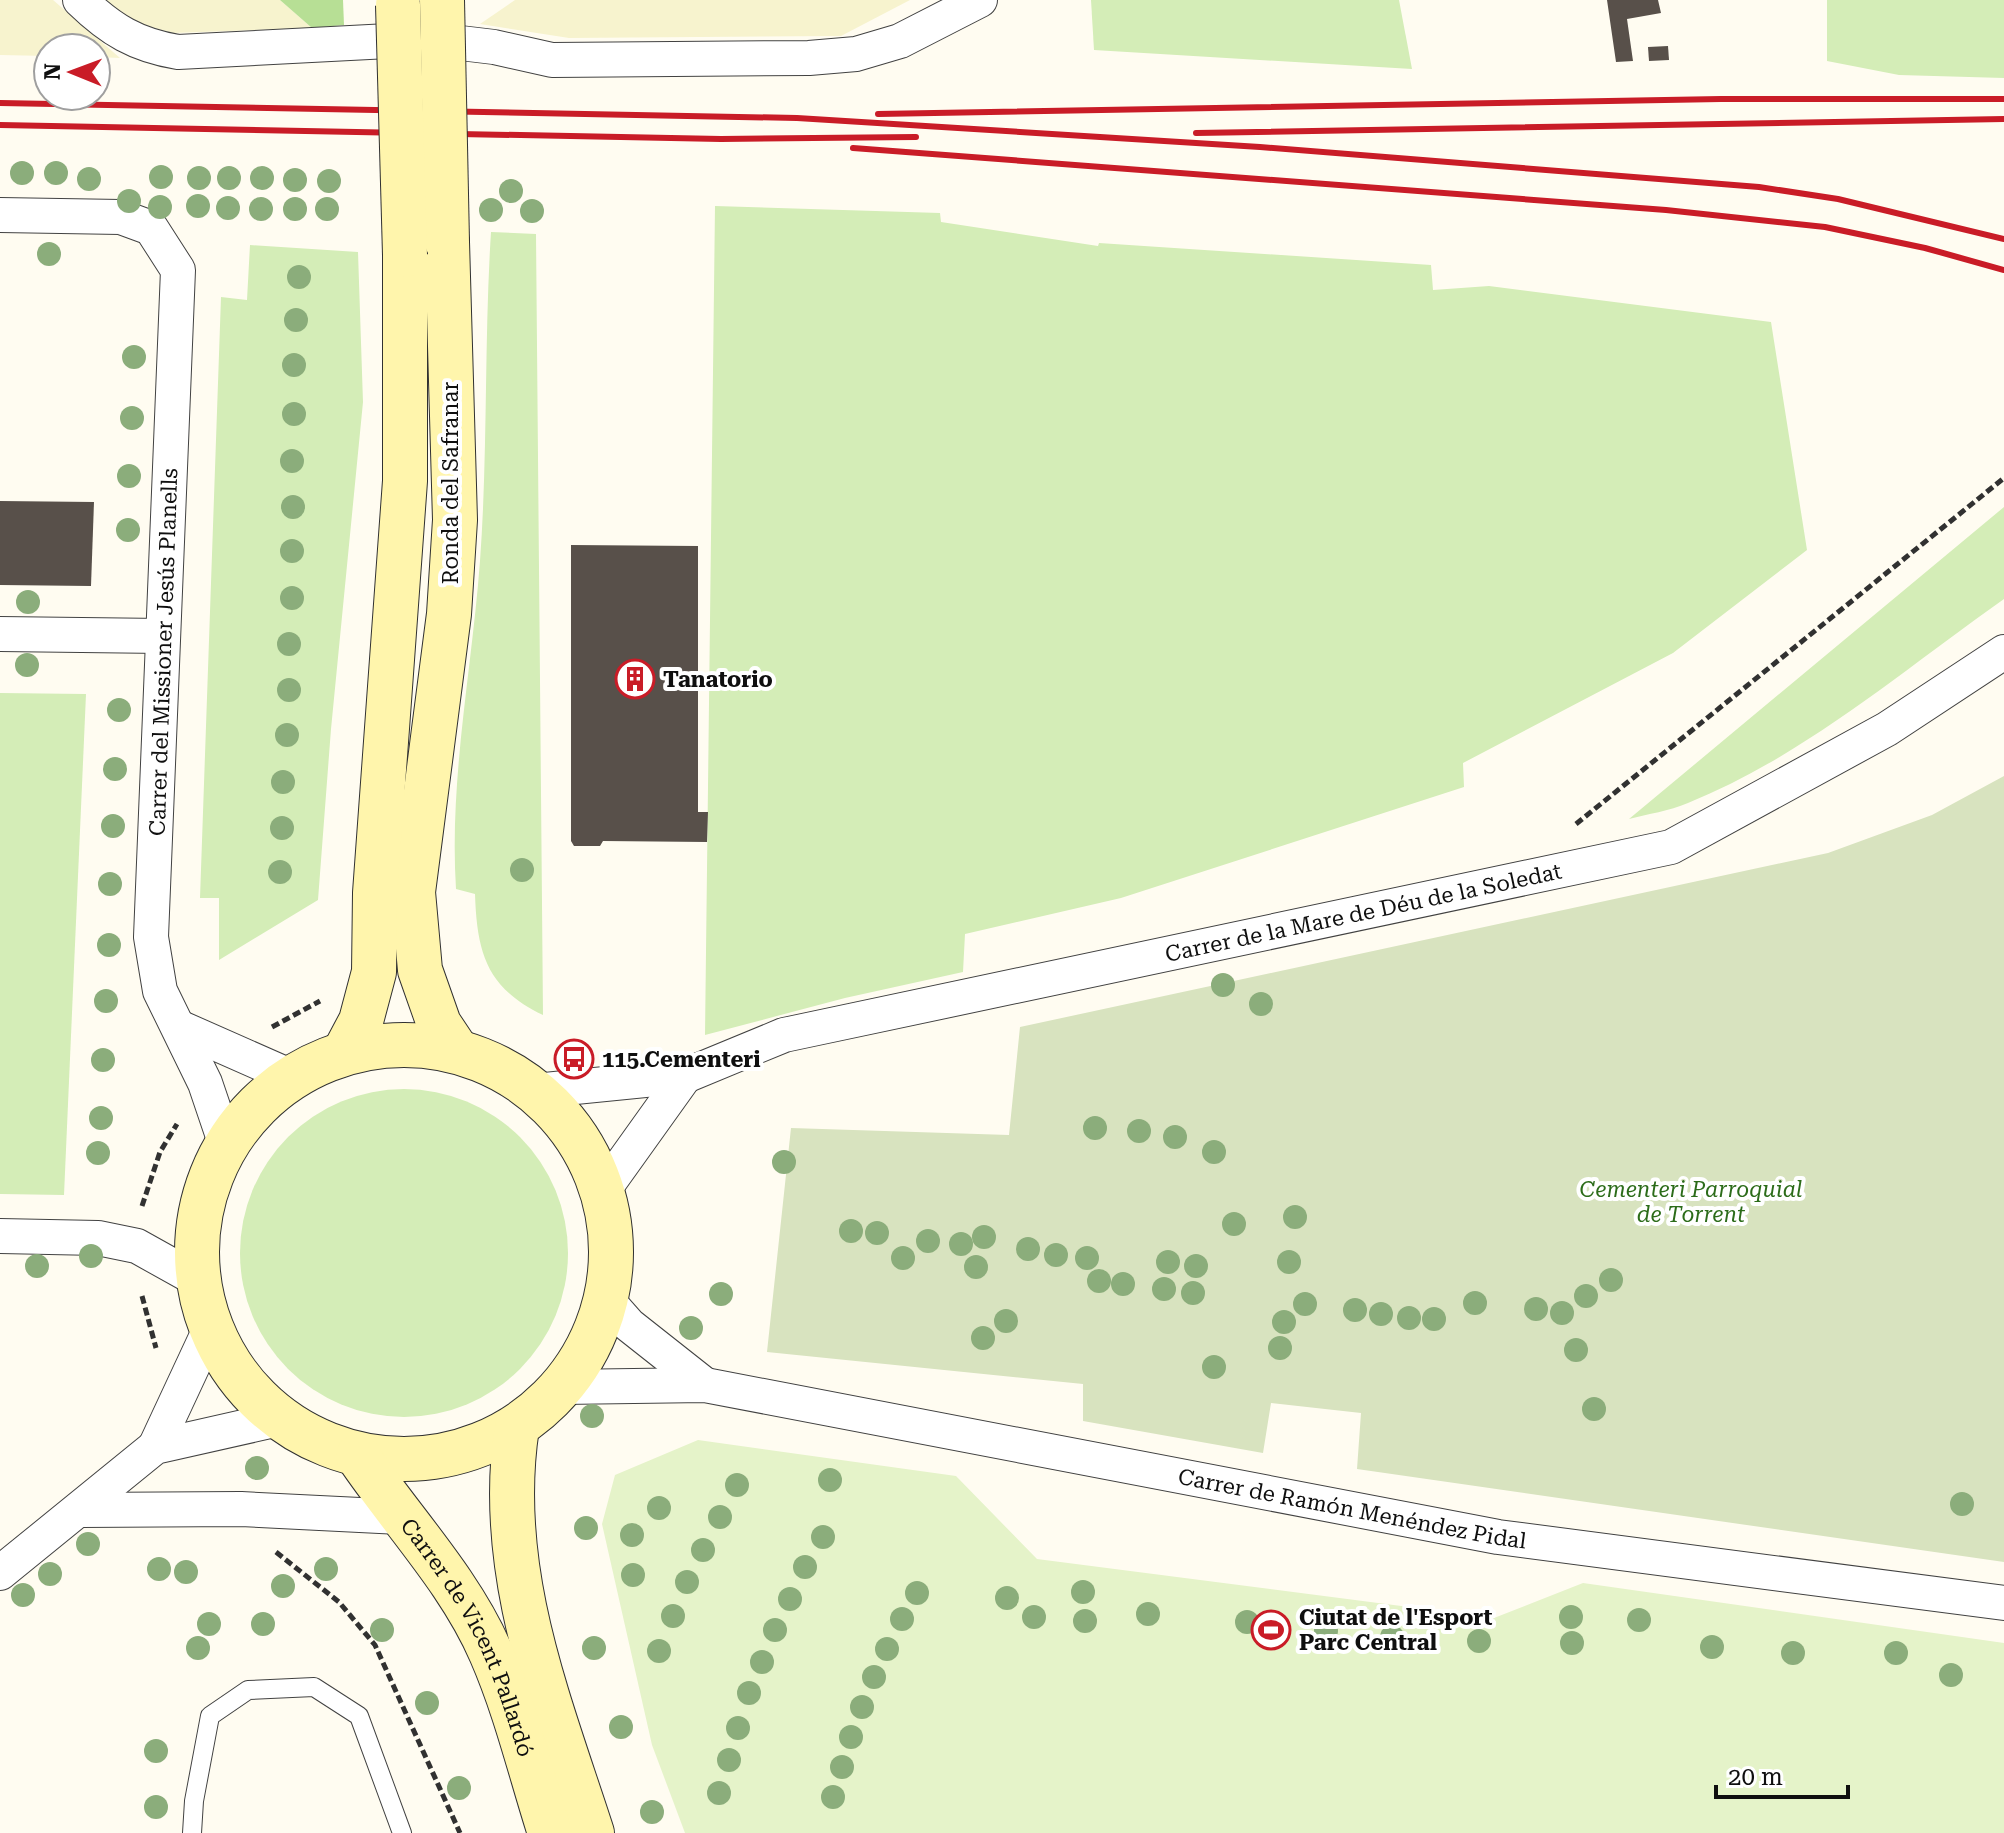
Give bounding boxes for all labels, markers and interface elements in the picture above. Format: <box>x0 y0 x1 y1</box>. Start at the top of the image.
north arrow <box>32 32 112 112</box>
text: N <box>40 63 65 80</box>
street label: Ronda del Safranar <box>438 382 463 584</box>
street label: Carrer del Missioner Jesús Planells <box>145 468 182 836</box>
building icon: Tanatorio <box>614 658 656 700</box>
place label: Tanatorio <box>663 667 773 692</box>
street label: Carrer de la Mare de Déu de la Soledat <box>1163 859 1564 967</box>
bus stop icon: 115.Cementeri <box>553 1038 595 1080</box>
place label: 115.Cementeri <box>602 1047 761 1072</box>
park label: Cementeri Parroquial de Torrent <box>1580 1177 1802 1227</box>
street label: Carrer de Ramón Menéndez Pidal <box>1176 1464 1528 1554</box>
street label: Carrer de Vicent Pallardó <box>396 1514 538 1760</box>
place label: Ciutat de l'Esport Parc Central <box>1299 1605 1493 1655</box>
sports icon: Ciutat de l'Esport Parc Central <box>1250 1609 1292 1651</box>
scale bar <box>1716 1749 1848 1799</box>
text: 20 m <box>1728 1763 1783 1791</box>

